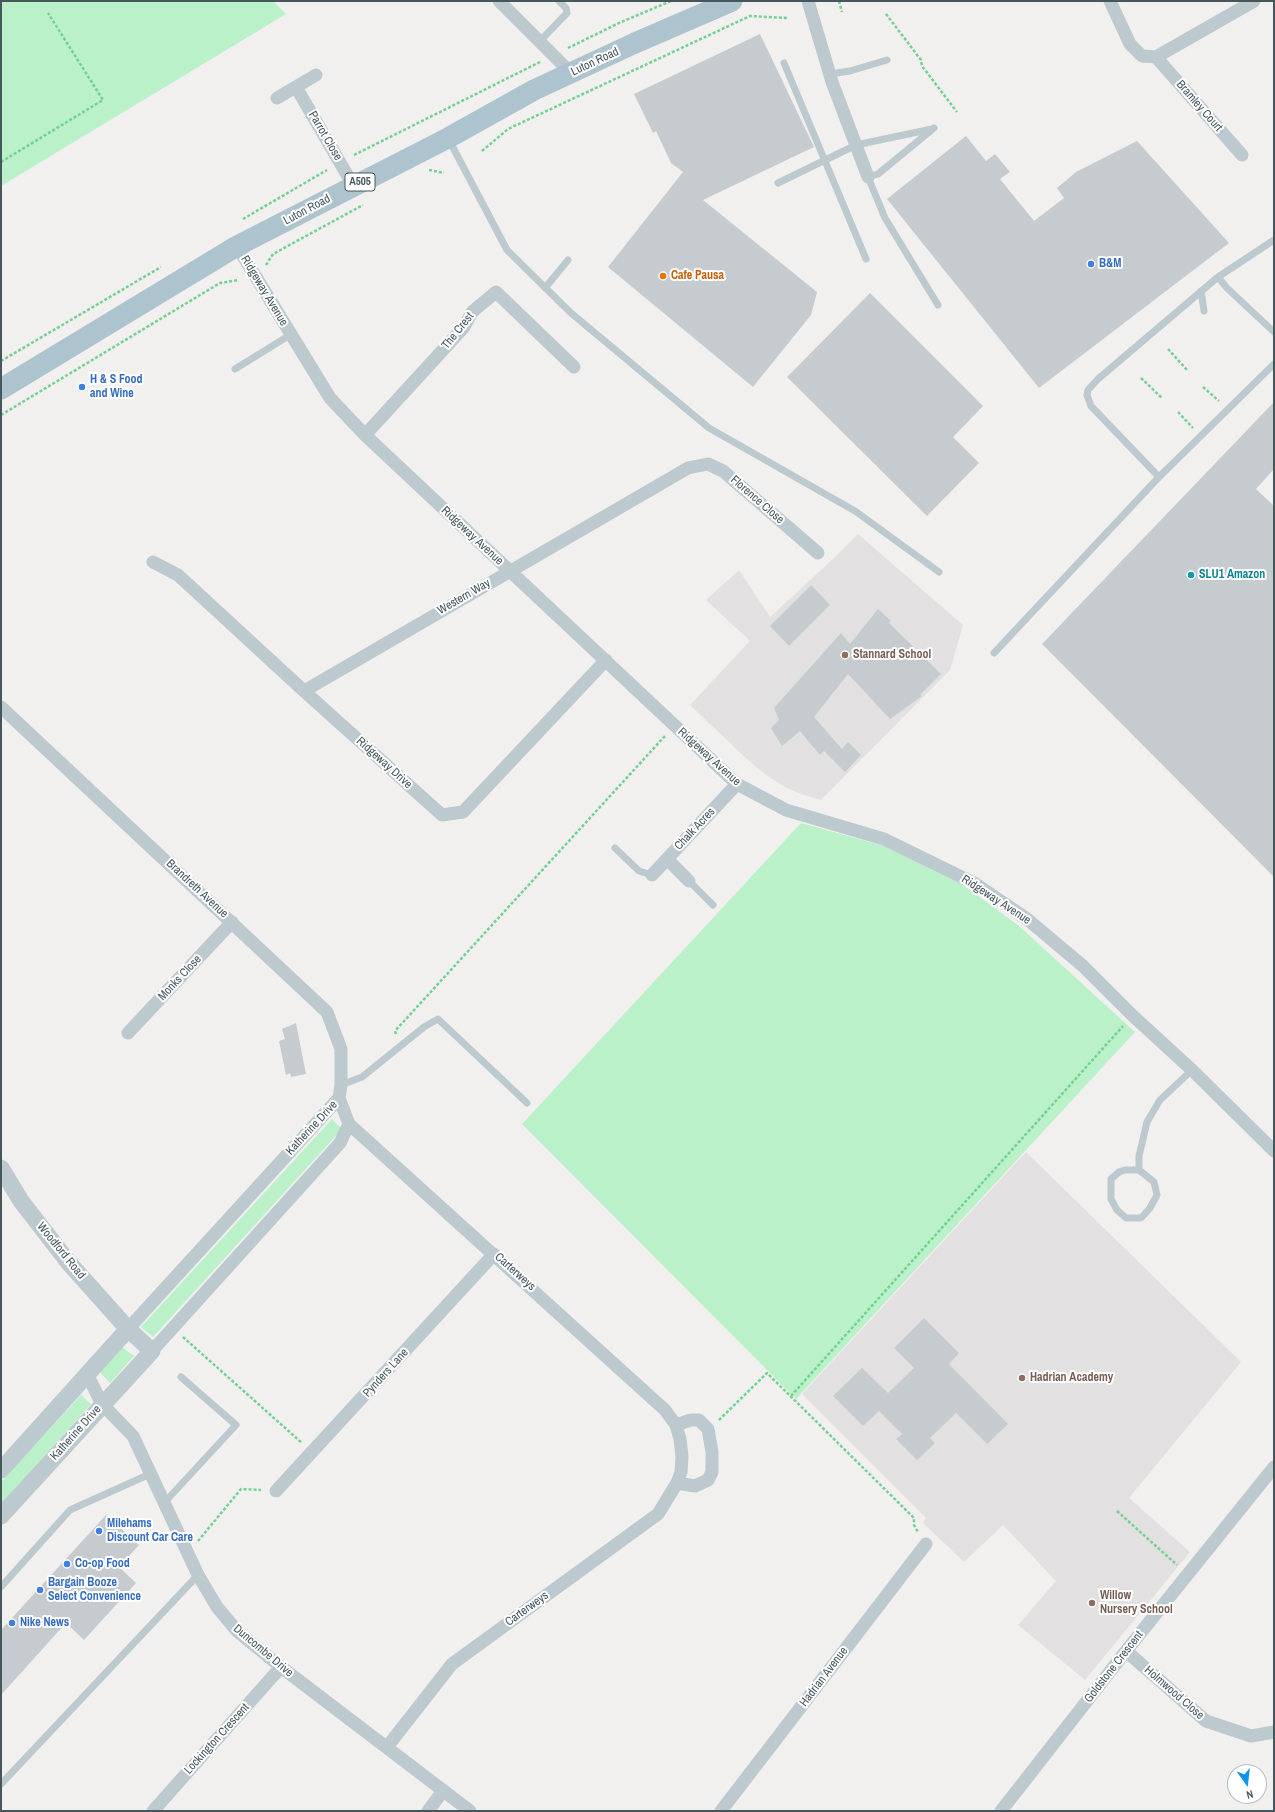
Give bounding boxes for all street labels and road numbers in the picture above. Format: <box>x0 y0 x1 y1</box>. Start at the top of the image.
street label: Luton Road <box>569 45 621 79</box>
street label: Bramley Court <box>1173 78 1225 134</box>
street label: Parrot Close <box>305 109 345 163</box>
road number: A505 <box>345 173 375 191</box>
street label: Luton Road <box>281 192 333 228</box>
street label: Ridgeway Avenue <box>237 253 291 329</box>
street label: The Crest <box>439 310 477 352</box>
street label: Florence Close <box>727 473 787 527</box>
street label: Ridgeway Avenue <box>438 504 506 568</box>
street label: Western Way <box>435 576 493 618</box>
street label: Ridgeway Avenue <box>675 725 743 789</box>
street label: Ridgeway Drive <box>353 734 415 792</box>
street label: Chalk Acres <box>672 805 718 853</box>
street label: Brandreth Avenue <box>163 857 231 921</box>
street label: Ridgeway Avenue <box>959 872 1033 928</box>
street label: Monks Close <box>155 952 205 1004</box>
street label: Katherine Drive <box>283 1098 341 1158</box>
street label: Woodford Road <box>34 1220 88 1282</box>
street label: Carterweys <box>492 1250 538 1294</box>
street label: Pynders Lane <box>360 1346 412 1400</box>
street label: Katherine Drive <box>48 1403 104 1463</box>
street label: Carterweys <box>503 1589 551 1629</box>
street label: Duncombe Drive <box>230 1622 296 1680</box>
street label: Goldstone Crescent <box>1082 1628 1146 1706</box>
street label: Hadrian Avenue <box>797 1644 851 1710</box>
street label: Holmwood Close <box>1141 1663 1207 1723</box>
street label: Lockington Crescent <box>181 1701 253 1777</box>

